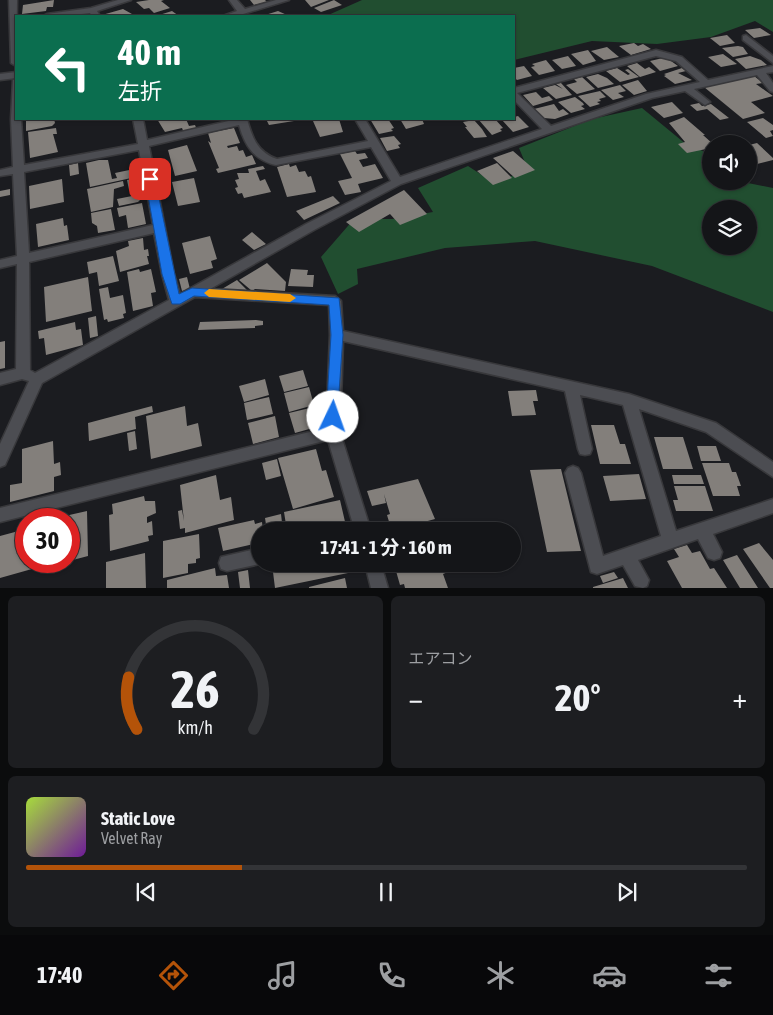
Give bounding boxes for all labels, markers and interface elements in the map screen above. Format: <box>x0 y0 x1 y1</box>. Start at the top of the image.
text: 40 m <box>118 32 181 72</box>
icon: left <box>35 35 100 100</box>
text: 左折 <box>118 78 162 104</box>
map controls <box>702 135 757 255</box>
button: sound <box>702 135 757 190</box>
pin <box>129 158 171 200</box>
icon: arrive <box>136 165 164 193</box>
button: layers <box>702 200 757 255</box>
position arrow <box>306 390 358 442</box>
speed limit sign: 30 <box>15 508 80 573</box>
text: 17:41 · 1 分 · 160 m <box>320 536 452 558</box>
text: エアコン <box>409 649 473 667</box>
text: 26 <box>171 659 220 719</box>
text: 20° <box>555 676 601 719</box>
text: − <box>409 682 423 714</box>
text: + <box>732 682 747 714</box>
text: km/h <box>178 717 213 738</box>
text: Static Love <box>101 807 175 829</box>
text: Velvet Ray <box>101 829 162 847</box>
icon: previous <box>132 878 160 906</box>
icon: pause <box>372 878 400 906</box>
icon: next <box>613 878 641 906</box>
icon: directions <box>156 958 191 993</box>
icon: music <box>265 958 300 993</box>
icon: phone <box>374 958 409 993</box>
icon: climate <box>483 958 518 993</box>
icon: car <box>592 958 627 993</box>
icon: filters <box>701 958 736 993</box>
text: 17:40 <box>37 962 82 988</box>

